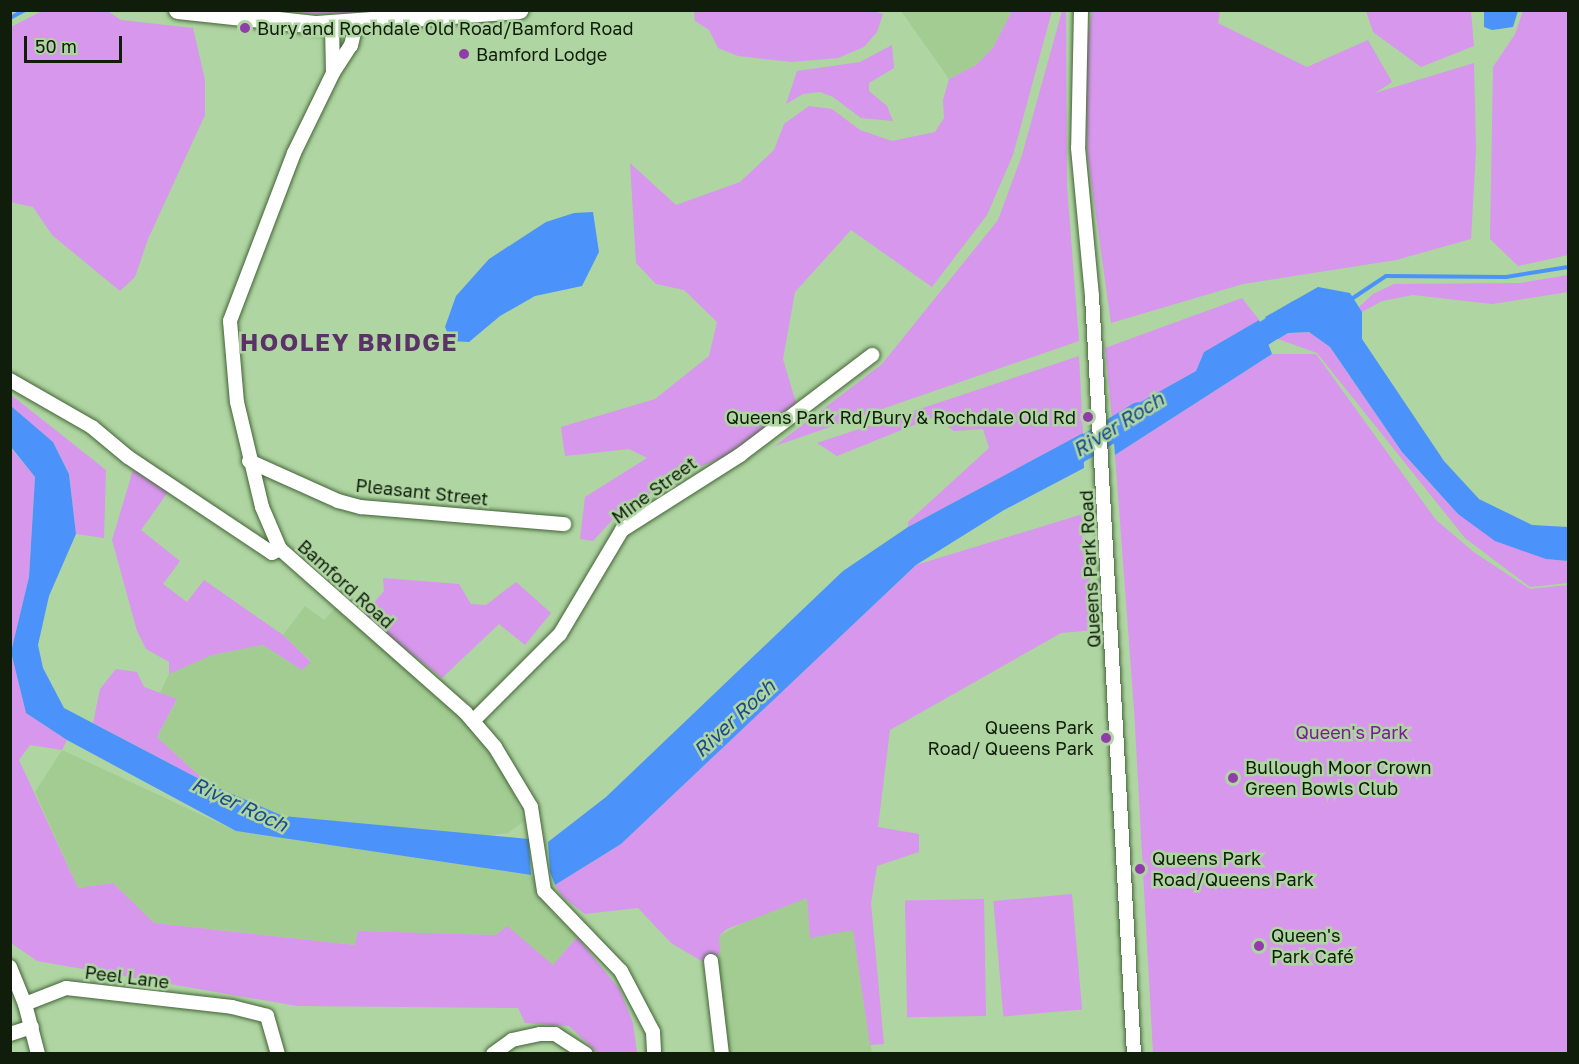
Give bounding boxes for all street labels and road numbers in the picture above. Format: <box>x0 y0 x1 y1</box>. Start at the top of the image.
street label: Mine Street <box>607 452 701 528</box>
street label: Pleasant Street <box>354 474 490 510</box>
street label: Queens Park Road <box>1075 490 1105 648</box>
street label: Bamford Road <box>293 535 399 633</box>
street label: Peel Lane <box>84 961 170 993</box>

